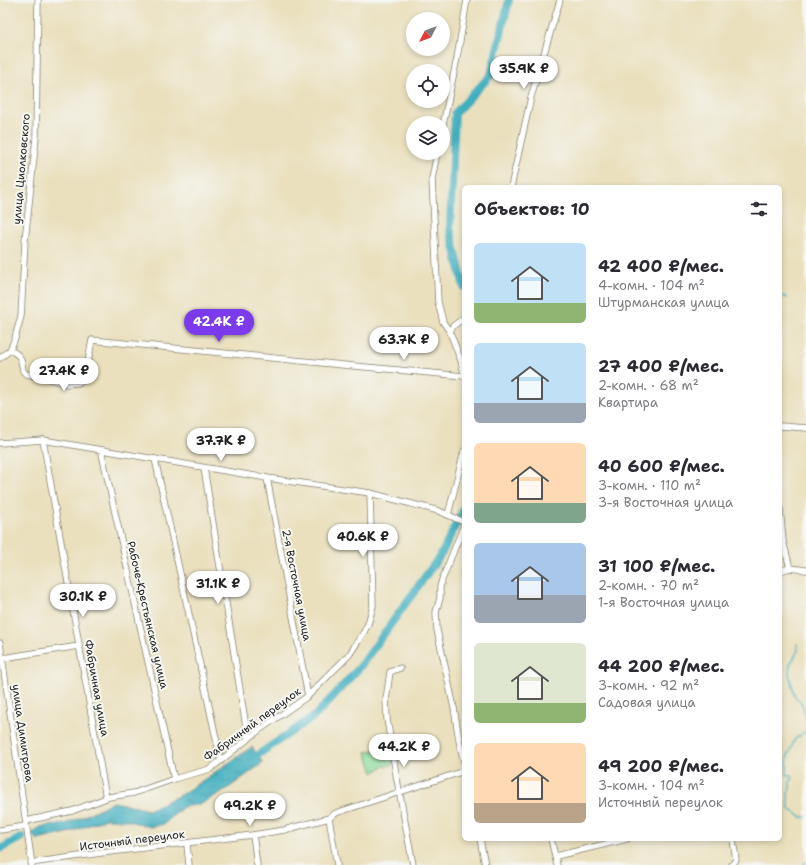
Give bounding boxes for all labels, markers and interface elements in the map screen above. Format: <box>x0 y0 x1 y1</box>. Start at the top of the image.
north arrow <box>406 12 450 56</box>
map controls <box>406 12 450 160</box>
pin: 35.9K ₽ <box>487 56 561 90</box>
text: 35.9K ₽ <box>499 60 549 77</box>
button: locate <box>406 64 450 108</box>
street label: улица Циолковского <box>9 113 34 225</box>
button: layers <box>406 116 450 160</box>
text: Объектов: 10 <box>474 198 590 220</box>
icon: filters <box>748 198 770 220</box>
text: 42 400 ₽/мес. <box>598 255 724 277</box>
icon: home <box>506 259 554 307</box>
text: 4-комн. · 104 m² <box>598 277 705 294</box>
text: Штурманская улица <box>598 294 729 311</box>
pin: 42.4K ₽ <box>182 309 256 343</box>
text: 42.4K ₽ <box>193 313 245 330</box>
pin: 63.7K ₽ <box>367 327 441 361</box>
text: 63.7K ₽ <box>378 331 430 348</box>
text: 27 400 ₽/мес. <box>598 355 724 377</box>
pin: 27.4K ₽ <box>27 358 101 392</box>
icon: home <box>506 359 554 407</box>
text: 27.4K ₽ <box>39 362 89 379</box>
text: 2-комн. · 68 m² <box>598 377 699 394</box>
text: Квартира <box>598 394 658 411</box>
pin: 37.7K ₽ <box>184 428 258 462</box>
text: 37.7K ₽ <box>196 432 246 449</box>
text: 40 600 ₽/мес. <box>598 455 725 477</box>
icon: home <box>506 459 554 507</box>
text: 3-комн. · 110 m² <box>598 477 701 494</box>
text: 3-я Восточная улица <box>598 494 733 511</box>
pin: 40.6K ₽ <box>326 524 400 558</box>
street label: 2-я Восточная улица <box>278 528 315 642</box>
text: 40.6K ₽ <box>337 528 389 545</box>
street label: Рабоче-Крестьянская улица <box>123 540 172 690</box>
text: 31 100 ₽/мес. <box>598 555 715 577</box>
icon: home <box>506 559 554 607</box>
pin: 31.1K ₽ <box>181 571 255 605</box>
text: 31.1K ₽ <box>196 575 240 592</box>
text: 2-комн. · 70 m² <box>598 577 699 594</box>
pin: 30.1K ₽ <box>46 584 120 618</box>
text: 30.1K ₽ <box>59 588 107 605</box>
text: 1-я Восточная улица <box>598 594 729 611</box>
street label: Фабричная улица <box>81 638 112 738</box>
text: 44 200 ₽/мес. <box>598 655 725 677</box>
icon: home <box>506 659 554 707</box>
text: 3-комн. · 92 m² <box>598 677 699 694</box>
street label: улица Димитрова <box>8 683 37 783</box>
street label: Фабричный переулок <box>201 684 304 765</box>
text: Садовая улица <box>598 694 696 711</box>
pin: 44.2K ₽ <box>367 734 441 768</box>
text: 44.2K ₽ <box>378 738 430 755</box>
text: 49 200 ₽/мес. <box>598 755 724 777</box>
icon: home <box>506 759 554 807</box>
text: 3-комн. · 104 m² <box>598 777 705 794</box>
pin: 49.2K ₽ <box>213 793 287 827</box>
text: Источный переулок <box>598 794 723 811</box>
text: 49.2K ₽ <box>224 797 276 814</box>
street label: Источный переулок <box>79 827 186 854</box>

